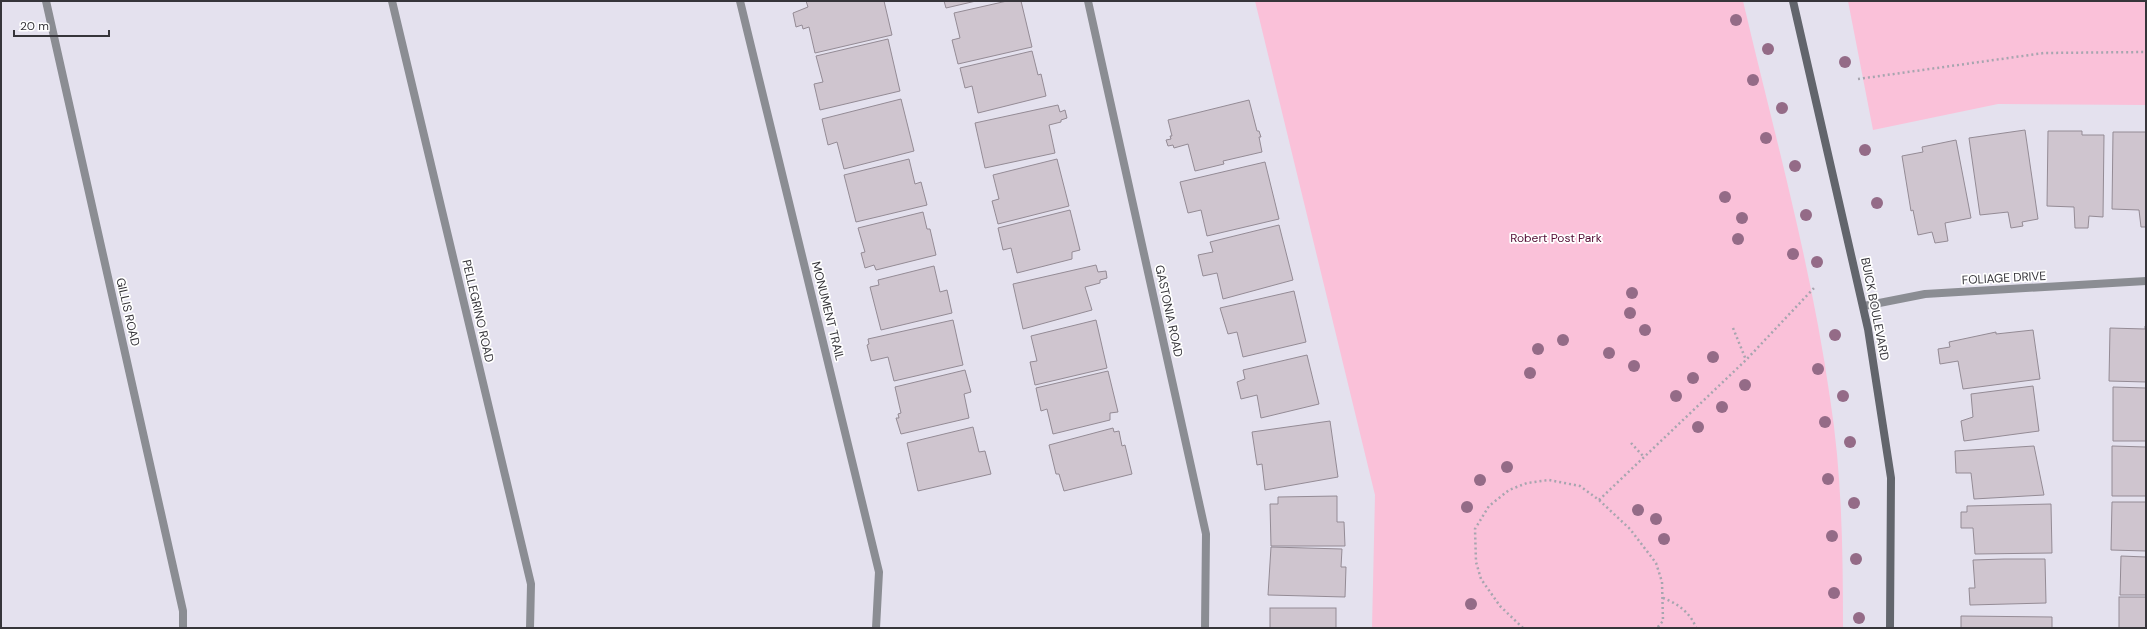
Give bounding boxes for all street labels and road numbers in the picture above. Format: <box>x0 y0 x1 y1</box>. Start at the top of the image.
street label: BUICK BOULEVARD <box>1857 256 1893 362</box>
street label: PELLEGRINO ROAD <box>458 258 498 364</box>
street label: MONUMENT TRAIL <box>808 260 848 362</box>
street label: GASTONIA ROAD <box>1151 264 1187 358</box>
street label: FOLIAGE DRIVE <box>1961 268 2047 288</box>
street label: GILLIS ROAD <box>112 276 144 348</box>

